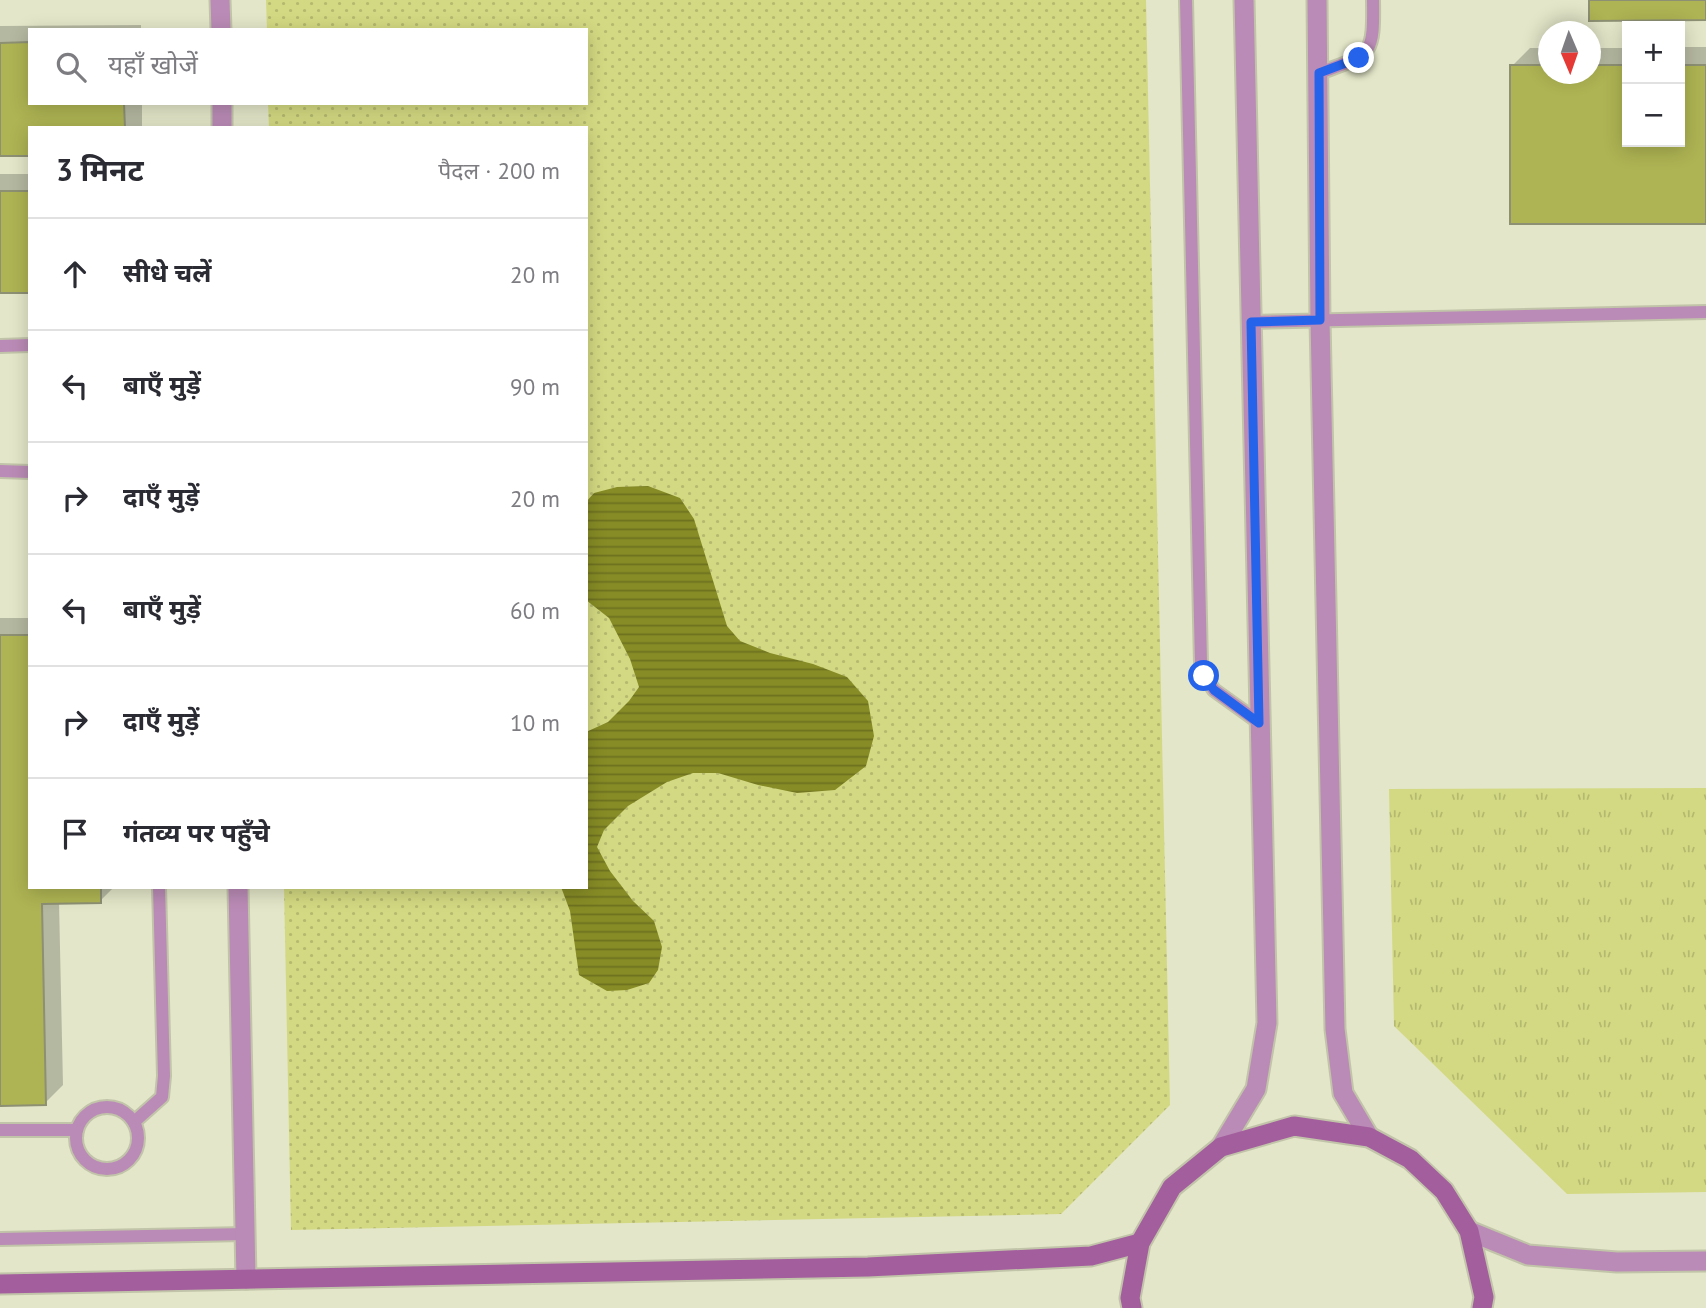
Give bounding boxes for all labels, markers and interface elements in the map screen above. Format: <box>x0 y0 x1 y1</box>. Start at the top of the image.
north arrow <box>1538 21 1601 84</box>
map controls <box>1622 21 1685 147</box>
button: + <box>1622 21 1685 84</box>
search box <box>28 28 588 105</box>
route end <box>1343 42 1374 73</box>
icon: search <box>52 48 90 86</box>
text: यहाँ खोजें <box>108 48 198 81</box>
button: − <box>1622 84 1685 147</box>
text: 3 मिनट <box>56 150 144 189</box>
text: पैदल · 200 m <box>438 156 560 185</box>
icon: ahead <box>56 255 94 293</box>
text: सीधे चलें <box>123 256 212 289</box>
text: 20 m <box>510 260 560 289</box>
icon: left <box>56 367 94 405</box>
text: बाएँ मुड़ें <box>123 368 201 401</box>
text: 90 m <box>510 372 560 401</box>
icon: right <box>56 479 94 517</box>
text: दाएँ मुड़ें <box>123 480 199 513</box>
text: 20 m <box>510 484 560 513</box>
icon: left <box>56 591 94 629</box>
text: बाएँ मुड़ें <box>123 592 201 625</box>
text: 60 m <box>510 596 560 625</box>
route start <box>1188 660 1219 691</box>
icon: right <box>56 703 94 741</box>
text: दाएँ मुड़ें <box>123 704 199 737</box>
text: 10 m <box>510 708 560 737</box>
icon: arrive <box>56 815 94 853</box>
text: गंतव्य पर पहुँचे <box>123 816 270 849</box>

